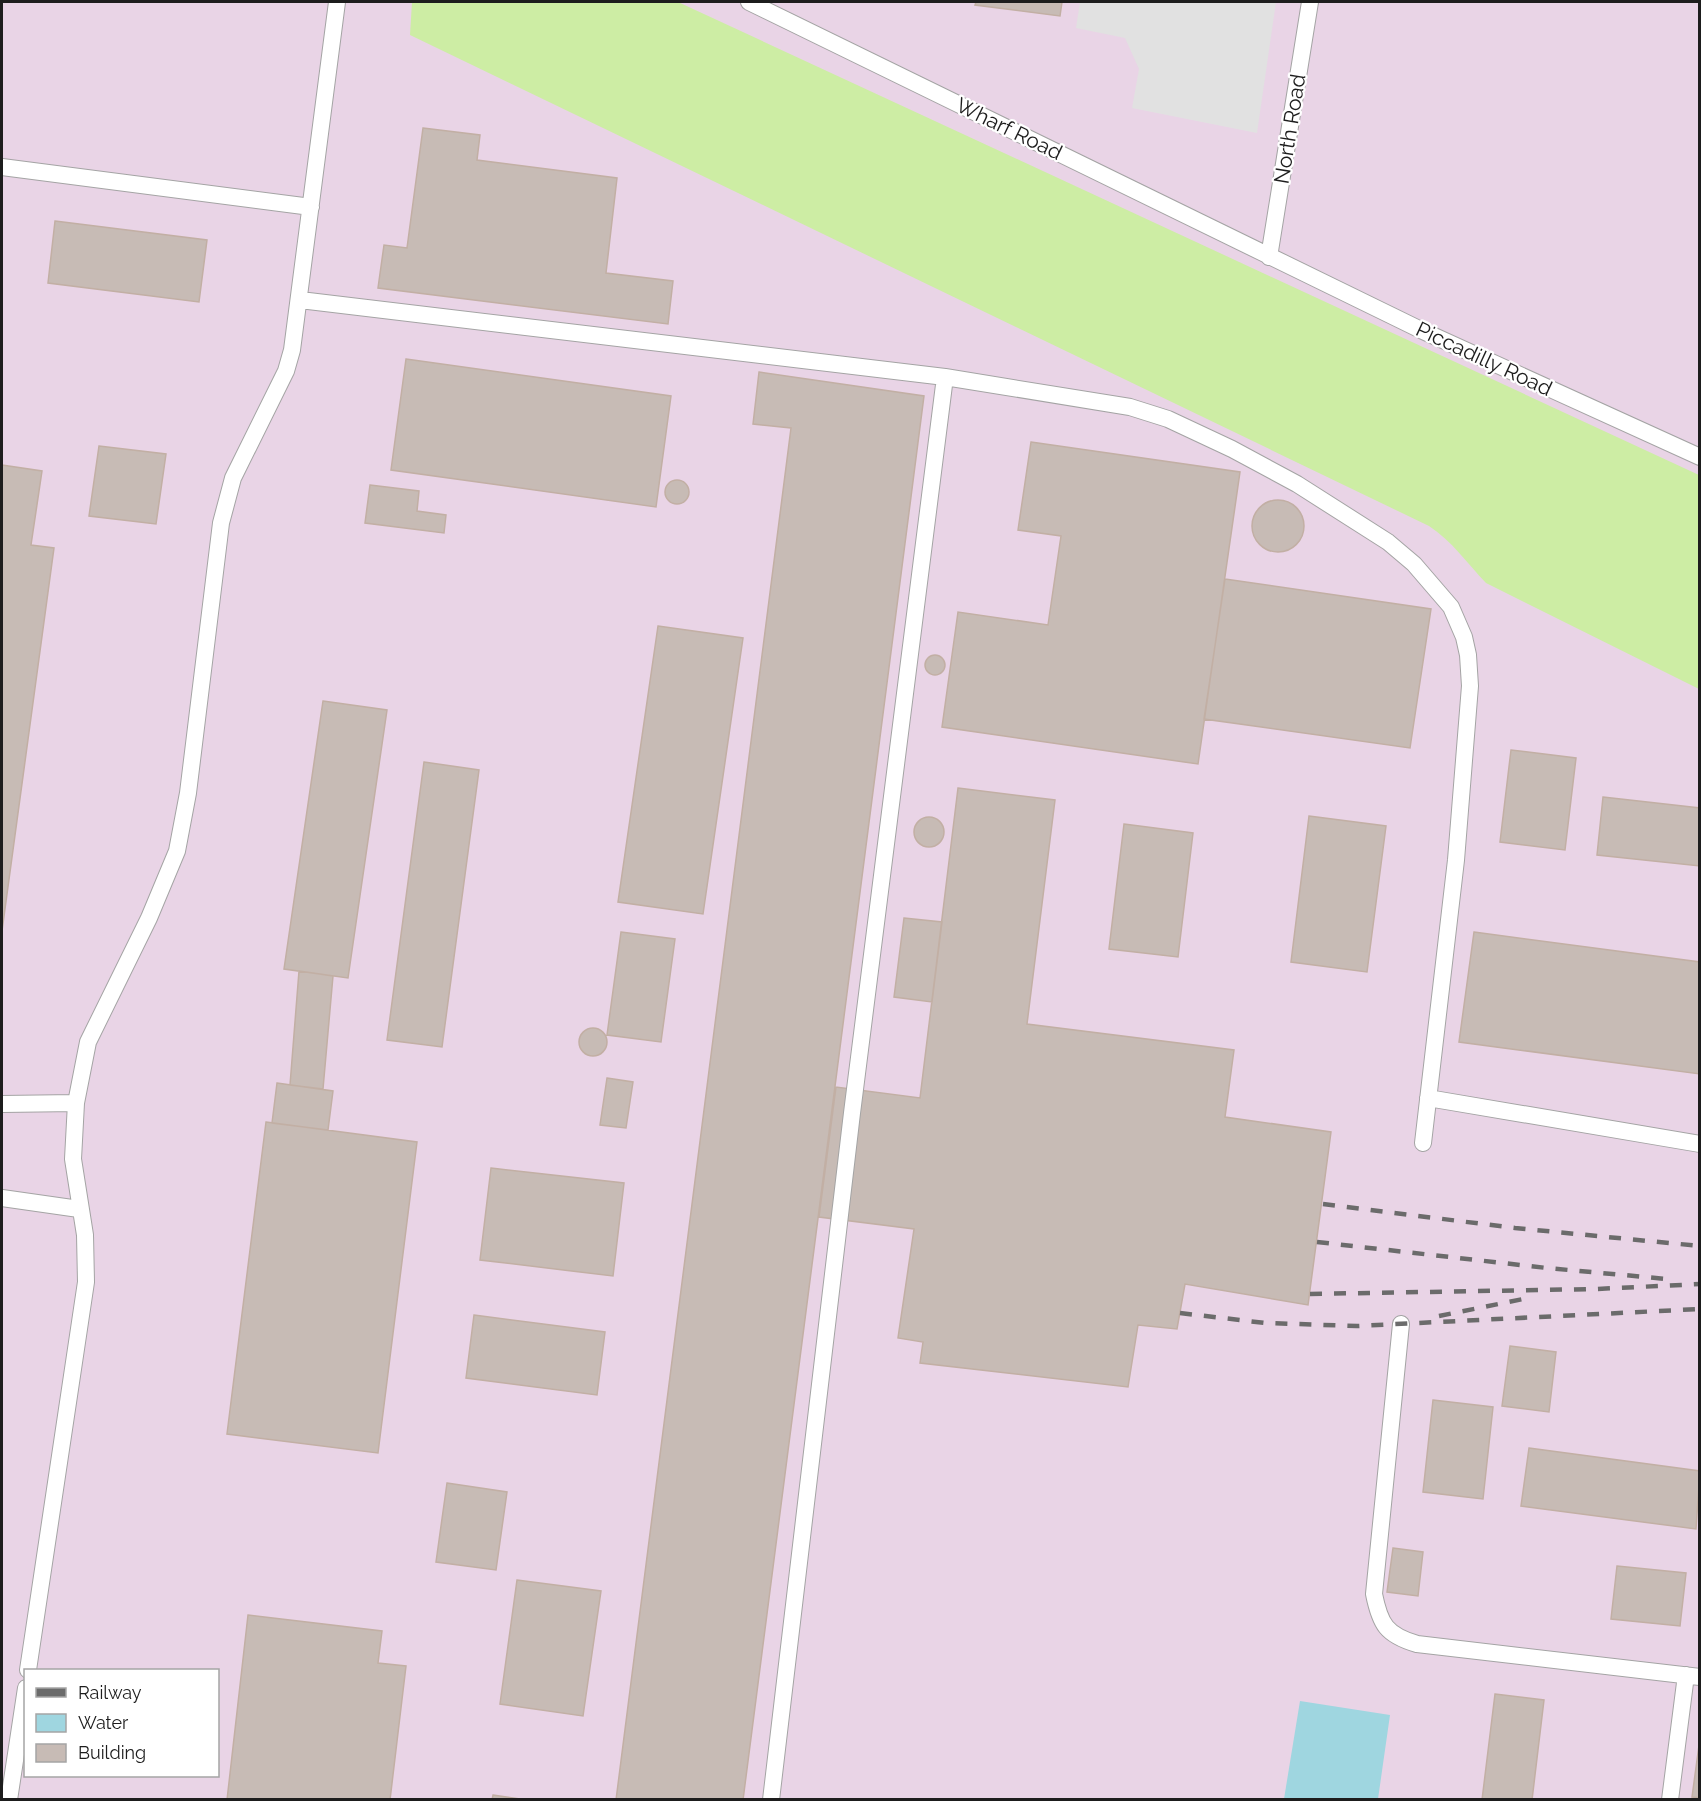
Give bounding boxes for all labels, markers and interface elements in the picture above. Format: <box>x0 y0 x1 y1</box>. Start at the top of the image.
street label: North Road <box>1268 72 1311 186</box>
street label: Wharf Road <box>952 92 1066 165</box>
street label: Piccadilly Road <box>1412 316 1556 401</box>
legend <box>24 1669 219 1777</box>
text: Railway <box>78 1682 142 1703</box>
text: Water <box>78 1712 129 1733</box>
text: Building <box>78 1742 146 1763</box>

